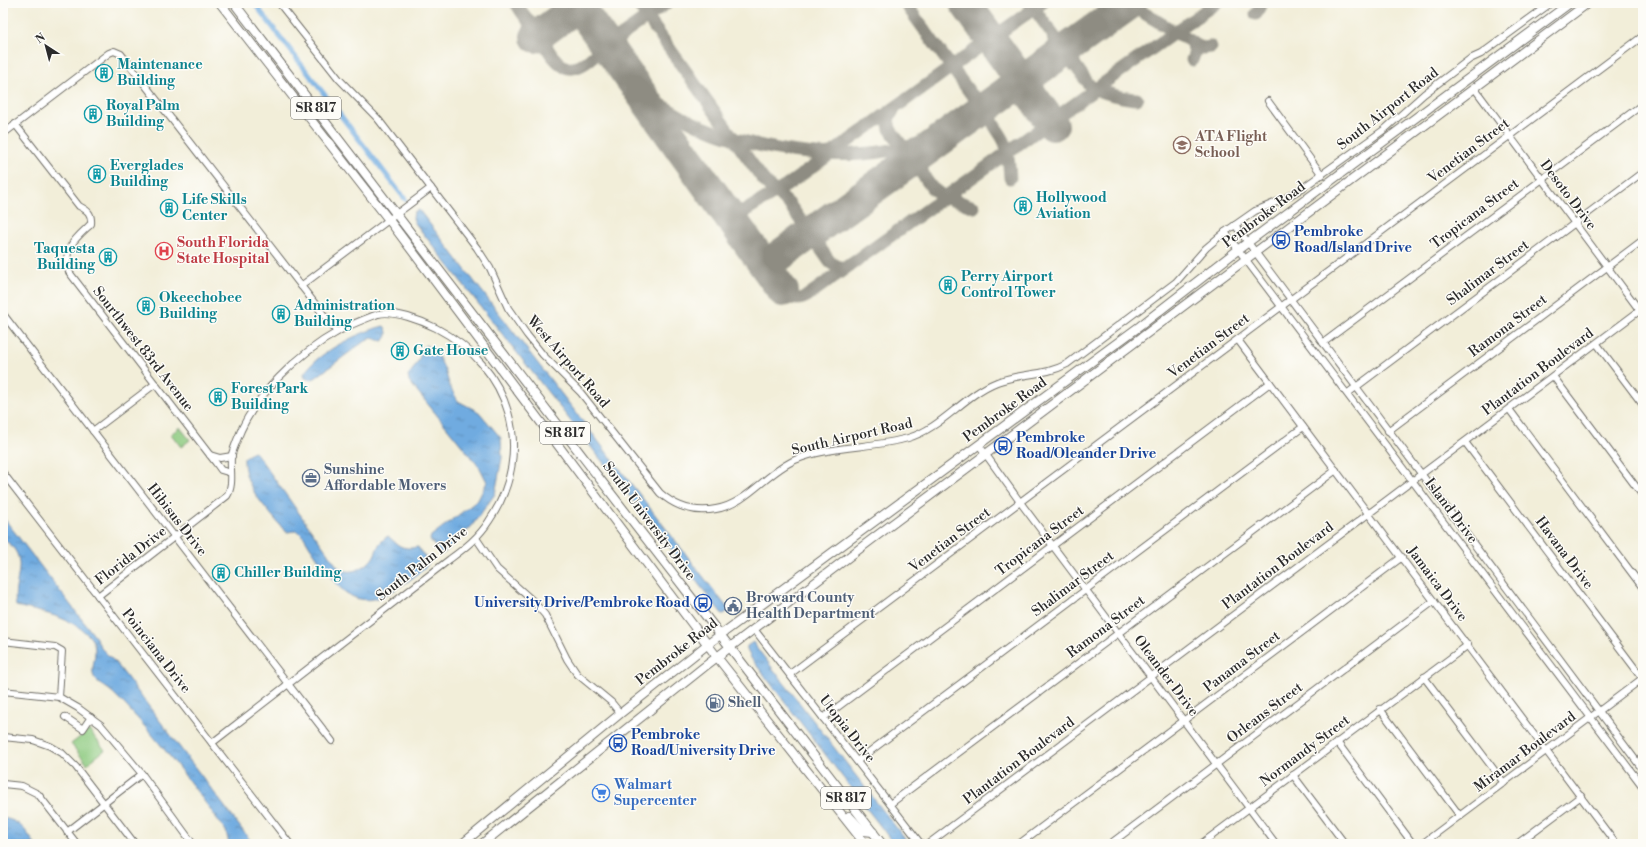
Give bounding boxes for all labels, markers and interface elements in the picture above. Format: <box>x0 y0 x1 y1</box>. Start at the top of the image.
north arrow <box>26 26 66 66</box>
text: N <box>33 30 49 47</box>
place label: Maintenance Building <box>117 56 203 90</box>
building icon: Maintenance Building <box>94 63 114 83</box>
street label: South Airport Road <box>1334 64 1442 154</box>
place label: Royal Palm Building <box>106 97 180 131</box>
road number: SR 817 <box>291 97 341 119</box>
building icon: Royal Palm Building <box>83 104 103 124</box>
street label: Venetian Street <box>1424 115 1513 188</box>
place label: ATA Flight School <box>1194 128 1268 162</box>
school or university icon: ATA Flight School <box>1172 135 1192 155</box>
street label: Desoto Drive <box>1536 156 1600 234</box>
place label: Everglades Building <box>110 157 183 191</box>
building icon: Everglades Building <box>87 164 107 184</box>
street label: Tropicana Street <box>1427 175 1523 253</box>
street label: Pembroke Road <box>1219 178 1309 252</box>
place label: Hollywood Aviation <box>1035 189 1107 223</box>
place label: Life Skills Center <box>182 191 247 225</box>
building icon: Hollywood Aviation <box>1013 196 1033 216</box>
building icon: Life Skills Center <box>159 198 179 218</box>
place label: Pembroke Road/Island Drive <box>1294 223 1412 257</box>
bus stop icon: Pembroke Road/Island Drive <box>1271 230 1291 250</box>
place label: South Florida State Hospital <box>177 234 270 268</box>
street label: Shalimar Street <box>1443 236 1533 310</box>
place label: Taquesta Building <box>34 240 96 274</box>
hospital icon: South Florida State Hospital <box>154 241 174 261</box>
building icon: Taquesta Building <box>98 247 118 267</box>
place label: Perry Airport Control Tower <box>961 268 1056 302</box>
building icon: Perry Airport Control Tower <box>938 275 958 295</box>
street label: Sourthwest 83rd Avenue <box>89 283 197 415</box>
place label: Okeechobee Building <box>159 289 242 323</box>
street label: Ramona Street <box>1465 291 1551 361</box>
building icon: Okeechobee Building <box>136 296 156 316</box>
place label: Administration Building <box>293 297 395 331</box>
building icon: Administration Building <box>271 304 291 324</box>
street label: Venetian Street <box>1164 310 1253 383</box>
street label: West Airport Road <box>522 311 613 412</box>
street label: Plantation Boulevard <box>1479 324 1597 420</box>
building icon: Gate House <box>390 341 410 361</box>
place label: Gate House <box>413 342 489 360</box>
street label: Pembroke Road <box>960 373 1051 446</box>
place label: Forest Park Building <box>231 380 308 414</box>
building icon: Forest Park Building <box>208 387 228 407</box>
street label: South Airport Road <box>790 414 914 460</box>
road number: SR 817 <box>540 422 590 444</box>
place label: Pembroke Road/Oleander Drive <box>1016 429 1157 463</box>
bus stop icon: Pembroke Road/Oleander Drive <box>993 436 1013 456</box>
street label: South University Drive <box>599 458 699 584</box>
place label: Sunshine Affordable Movers <box>323 461 446 495</box>
office icon: Sunshine Affordable Movers <box>301 468 321 488</box>
street label: Island Drive <box>1420 475 1482 547</box>
street label: Hibisus Drive <box>143 480 211 560</box>
street label: Tropicana Street <box>992 502 1088 580</box>
street label: Venetian Street <box>905 504 994 577</box>
street label: Havana Drive <box>1531 513 1597 593</box>
street label: Plantation Boulevard <box>1219 518 1337 614</box>
street label: Florida Drive <box>92 523 170 589</box>
street label: South Palm Drive <box>373 523 471 605</box>
street label: Jamaica Drive <box>1402 542 1471 625</box>
street label: Shalimar Street <box>1028 547 1118 621</box>
building icon: Chiller Building <box>211 563 231 583</box>
place label: Chiller Building <box>234 564 342 582</box>
place label: Broward County Health Department <box>746 589 876 623</box>
street label: Ramona Street <box>1063 592 1149 662</box>
bus stop icon: University Drive/Pembroke Road <box>693 593 713 613</box>
place label: University Drive/Pembroke Road <box>474 594 690 612</box>
public building icon: Broward County Health Department <box>723 596 743 616</box>
street label: Poinciana Drive <box>117 605 195 697</box>
street label: Pembroke Road <box>632 614 722 690</box>
street label: Panama Street <box>1200 627 1284 697</box>
street label: Oleander Drive <box>1130 632 1202 720</box>
street label: Orleans Street <box>1223 679 1307 747</box>
street label: Utopia Drive <box>815 692 879 766</box>
fuel station icon: Shell <box>705 693 725 713</box>
place label: Shell <box>728 694 762 712</box>
street label: Miramar Boulevard <box>1470 708 1580 796</box>
street label: Normandy Street <box>1256 711 1354 791</box>
street label: Plantation Boulevard <box>960 713 1078 809</box>
place label: Pembroke Road/University Drive <box>631 726 776 760</box>
bus stop icon: Pembroke Road/University Drive <box>608 733 628 753</box>
place label: Walmart Supercenter <box>613 776 697 810</box>
supermarket icon: Walmart Supercenter <box>591 783 611 803</box>
road number: SR 817 <box>821 787 871 809</box>

